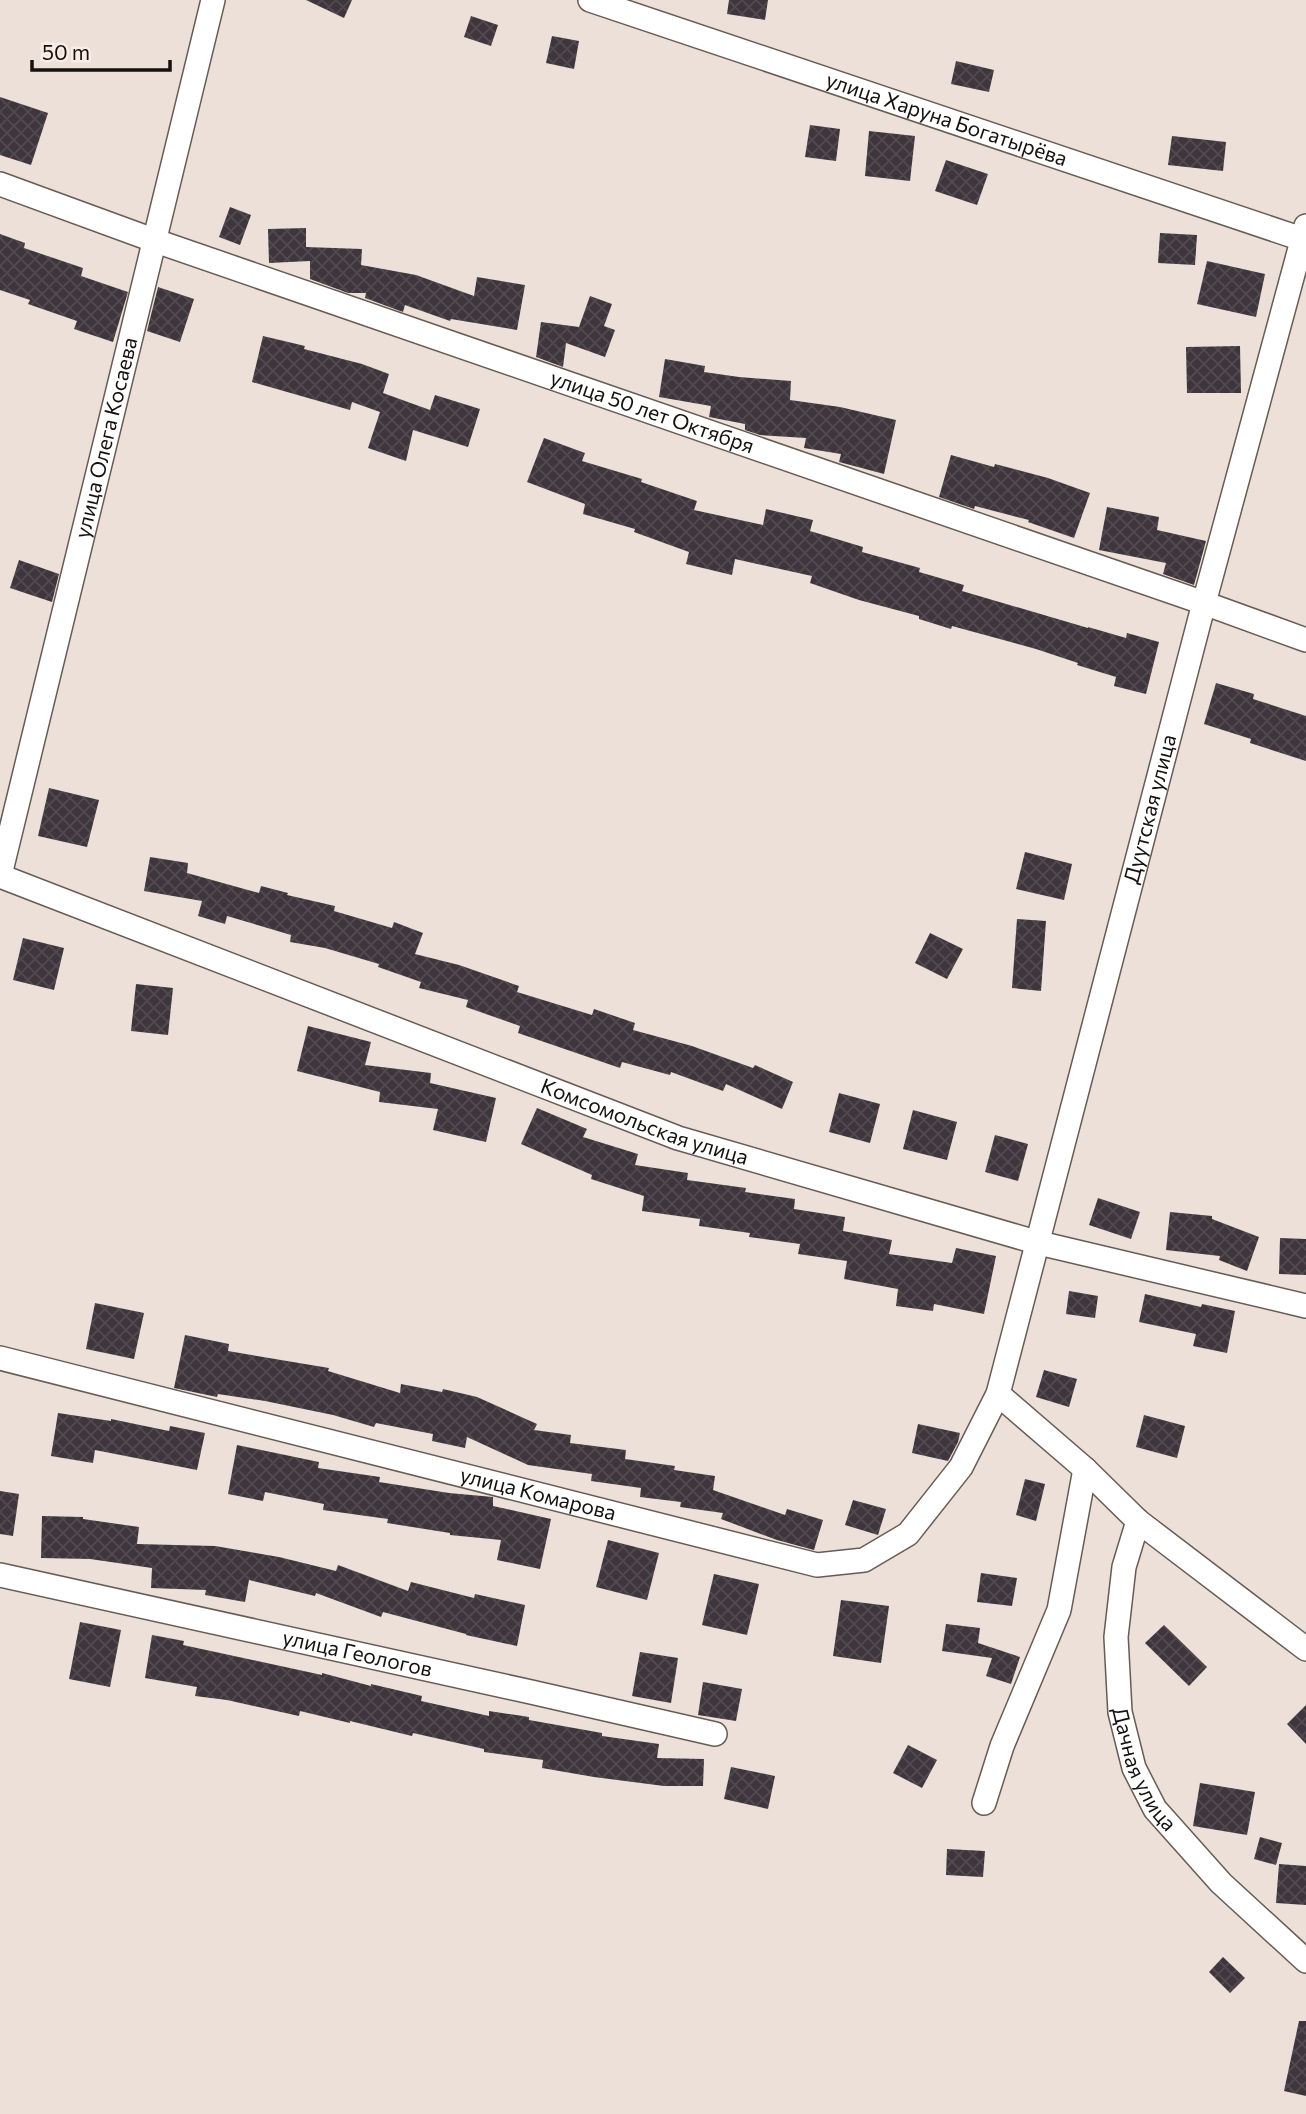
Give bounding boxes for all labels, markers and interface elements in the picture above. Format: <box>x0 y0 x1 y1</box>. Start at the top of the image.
scale bar <box>32 28 170 72</box>
text: 50 m <box>42 39 90 64</box>
street label: улица Харуна Богатырёва <box>823 66 1071 170</box>
street label: улица Олега Косаева <box>68 334 141 540</box>
street label: улица 50 лет Октября <box>547 364 758 458</box>
street label: Дуутская улица <box>1118 731 1180 886</box>
street label: Комсомольская улица <box>538 1072 752 1169</box>
street label: улица Комарова <box>458 1461 619 1525</box>
street label: улица Геологов <box>280 1624 435 1681</box>
street label: Дачная улица <box>1108 1704 1182 1835</box>

